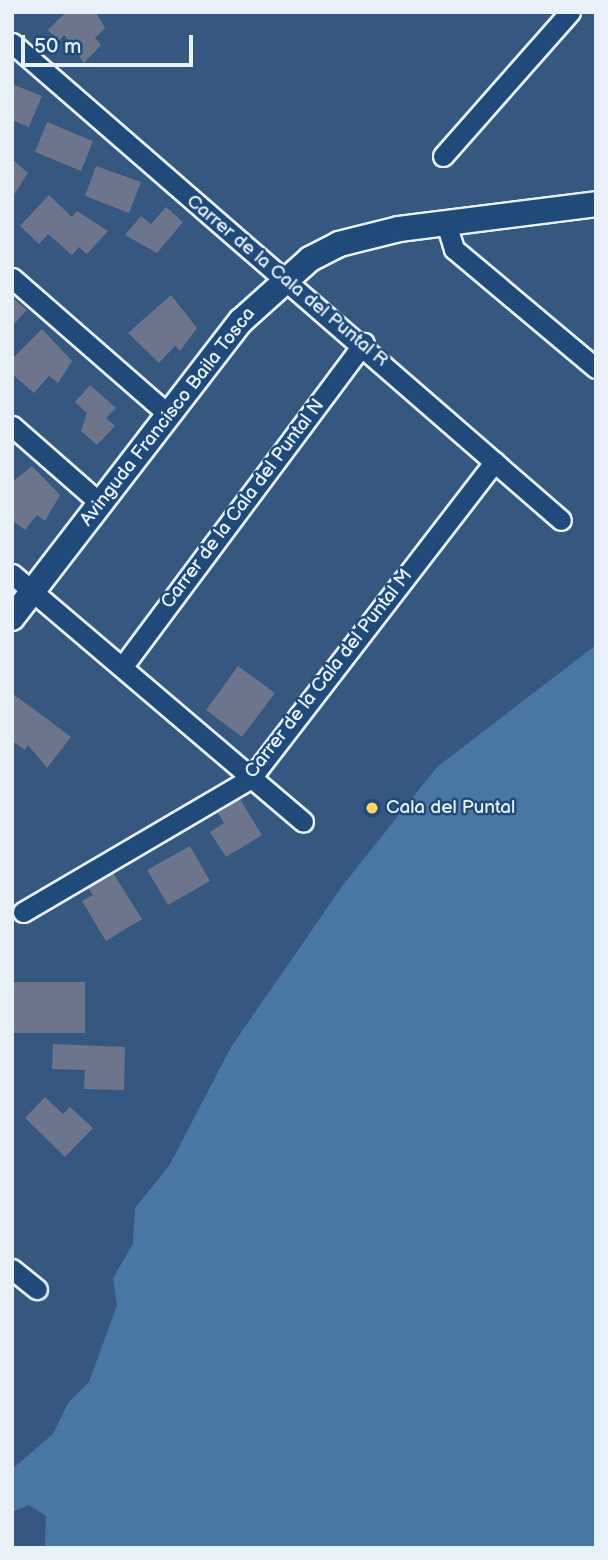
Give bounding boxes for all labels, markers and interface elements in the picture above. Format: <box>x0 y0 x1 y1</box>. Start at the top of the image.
scale bar <box>24 21 196 65</box>
text: 50 m <box>34 34 81 59</box>
street label: Carrer de la Cala del Puntal R <box>182 190 392 372</box>
street label: Avinguda Francisco Baila Tosca <box>75 303 261 531</box>
street label: Carrer de la Cala del Puntal N <box>157 395 329 613</box>
street label: Carrer de la Cala del Puntal M <box>240 565 418 783</box>
place label: Cala del Puntal <box>386 797 515 819</box>
marker: Cala del Puntal <box>364 800 380 816</box>

